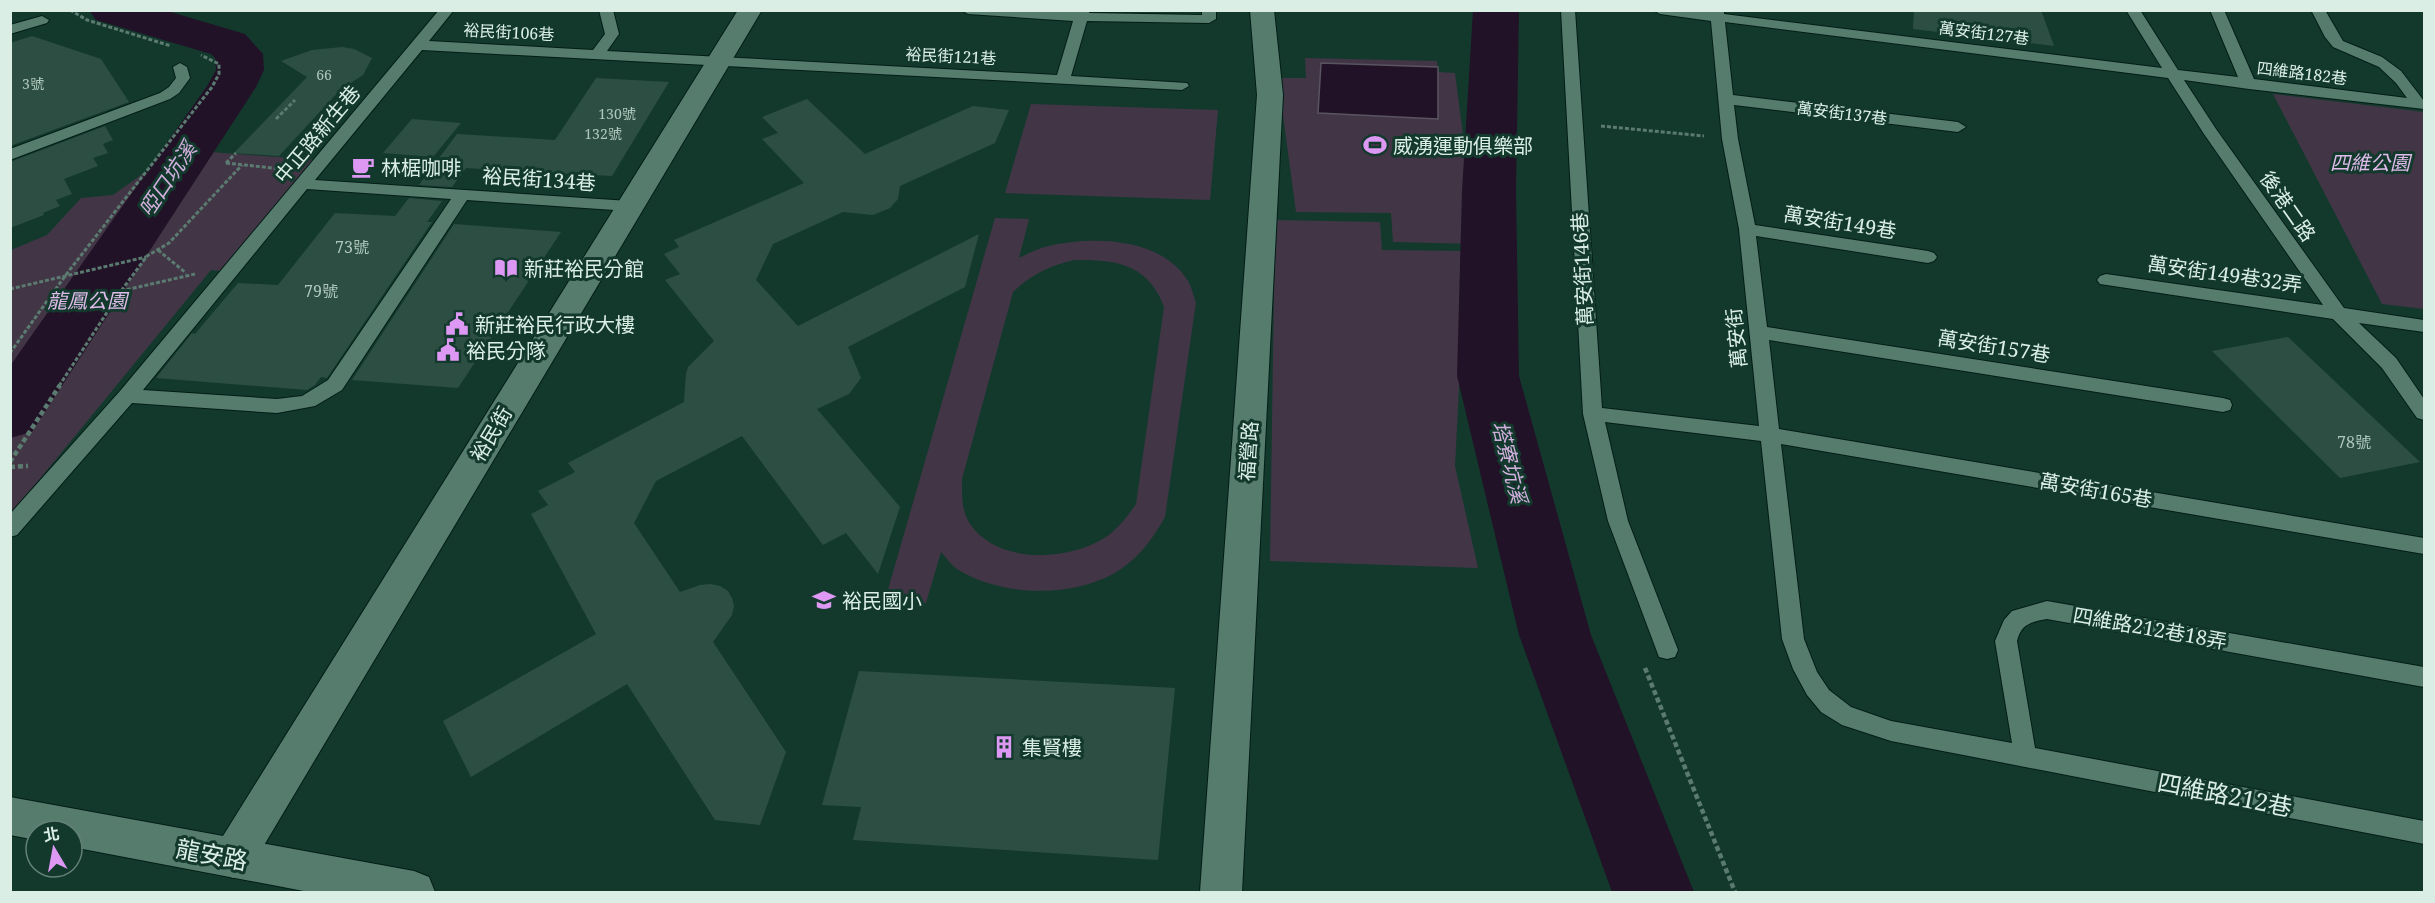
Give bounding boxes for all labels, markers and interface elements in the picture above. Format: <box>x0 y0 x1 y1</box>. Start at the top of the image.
street label: 萬安街127巷 <box>1938 17 2030 49</box>
street label: 裕民街106巷 <box>463 19 555 45</box>
street label: 裕民街121巷 <box>905 43 997 69</box>
street label: 四維路182巷 <box>2256 57 2348 89</box>
house number: 66 <box>316 65 332 84</box>
house number: 3號 <box>22 74 44 93</box>
street label: 中正路新生巷 <box>268 79 366 189</box>
street label: 萬安街137巷 <box>1796 97 1888 129</box>
house number: 130號 <box>598 104 636 123</box>
house number: 132號 <box>584 124 622 143</box>
sports icon: 威湧運動俱樂部 <box>1362 132 1388 158</box>
place label: 威湧運動俱樂部 <box>1393 132 1533 159</box>
water label: 啞口坑溪 <box>132 134 204 222</box>
park label: 四維公園 <box>2330 149 2413 176</box>
cafe icon: 林椐咖啡 <box>350 154 376 180</box>
place label: 林椐咖啡 <box>381 154 461 181</box>
street label: 裕民街134巷 <box>481 162 597 196</box>
street label: 後港二路 <box>2254 165 2322 247</box>
street label: 萬安街149巷 <box>1782 200 1898 244</box>
street label: 萬安街146巷 <box>1566 212 1598 326</box>
house number: 73號 <box>335 236 369 258</box>
street label: 萬安街149巷32弄 <box>2146 250 2304 298</box>
library icon: 新莊裕民分館 <box>493 255 519 281</box>
place label: 新莊裕民分館 <box>524 255 644 282</box>
house number: 79號 <box>304 280 338 302</box>
park label: 龍鳳公園 <box>47 287 130 314</box>
street label: 萬安街 <box>1719 307 1753 369</box>
public building icon: 新莊裕民行政大樓 <box>444 311 470 337</box>
place label: 新莊裕民行政大樓 <box>475 311 635 338</box>
street label: 萬安街157巷 <box>1936 324 2052 368</box>
public building icon: 裕民分隊 <box>435 337 461 363</box>
place label: 裕民分隊 <box>466 337 546 364</box>
street label: 裕民街 <box>464 401 518 467</box>
water label: 塔寮坑溪 <box>1486 418 1534 509</box>
street label: 福營路 <box>1232 420 1264 482</box>
house number: 78號 <box>2337 431 2371 453</box>
street label: 萬安街165巷 <box>2038 467 2154 513</box>
school or university icon: 裕民國小 <box>811 587 837 613</box>
place label: 裕民國小 <box>842 587 922 614</box>
street label: 四維路212巷18弄 <box>2071 601 2229 655</box>
building icon: 集賢樓 <box>991 734 1017 760</box>
place label: 集賢樓 <box>1022 734 1082 761</box>
street label: 四維路212巷 <box>2155 765 2295 823</box>
north arrow <box>24 819 84 879</box>
text: 北 <box>42 822 61 846</box>
street label: 龍安路 <box>174 831 250 877</box>

